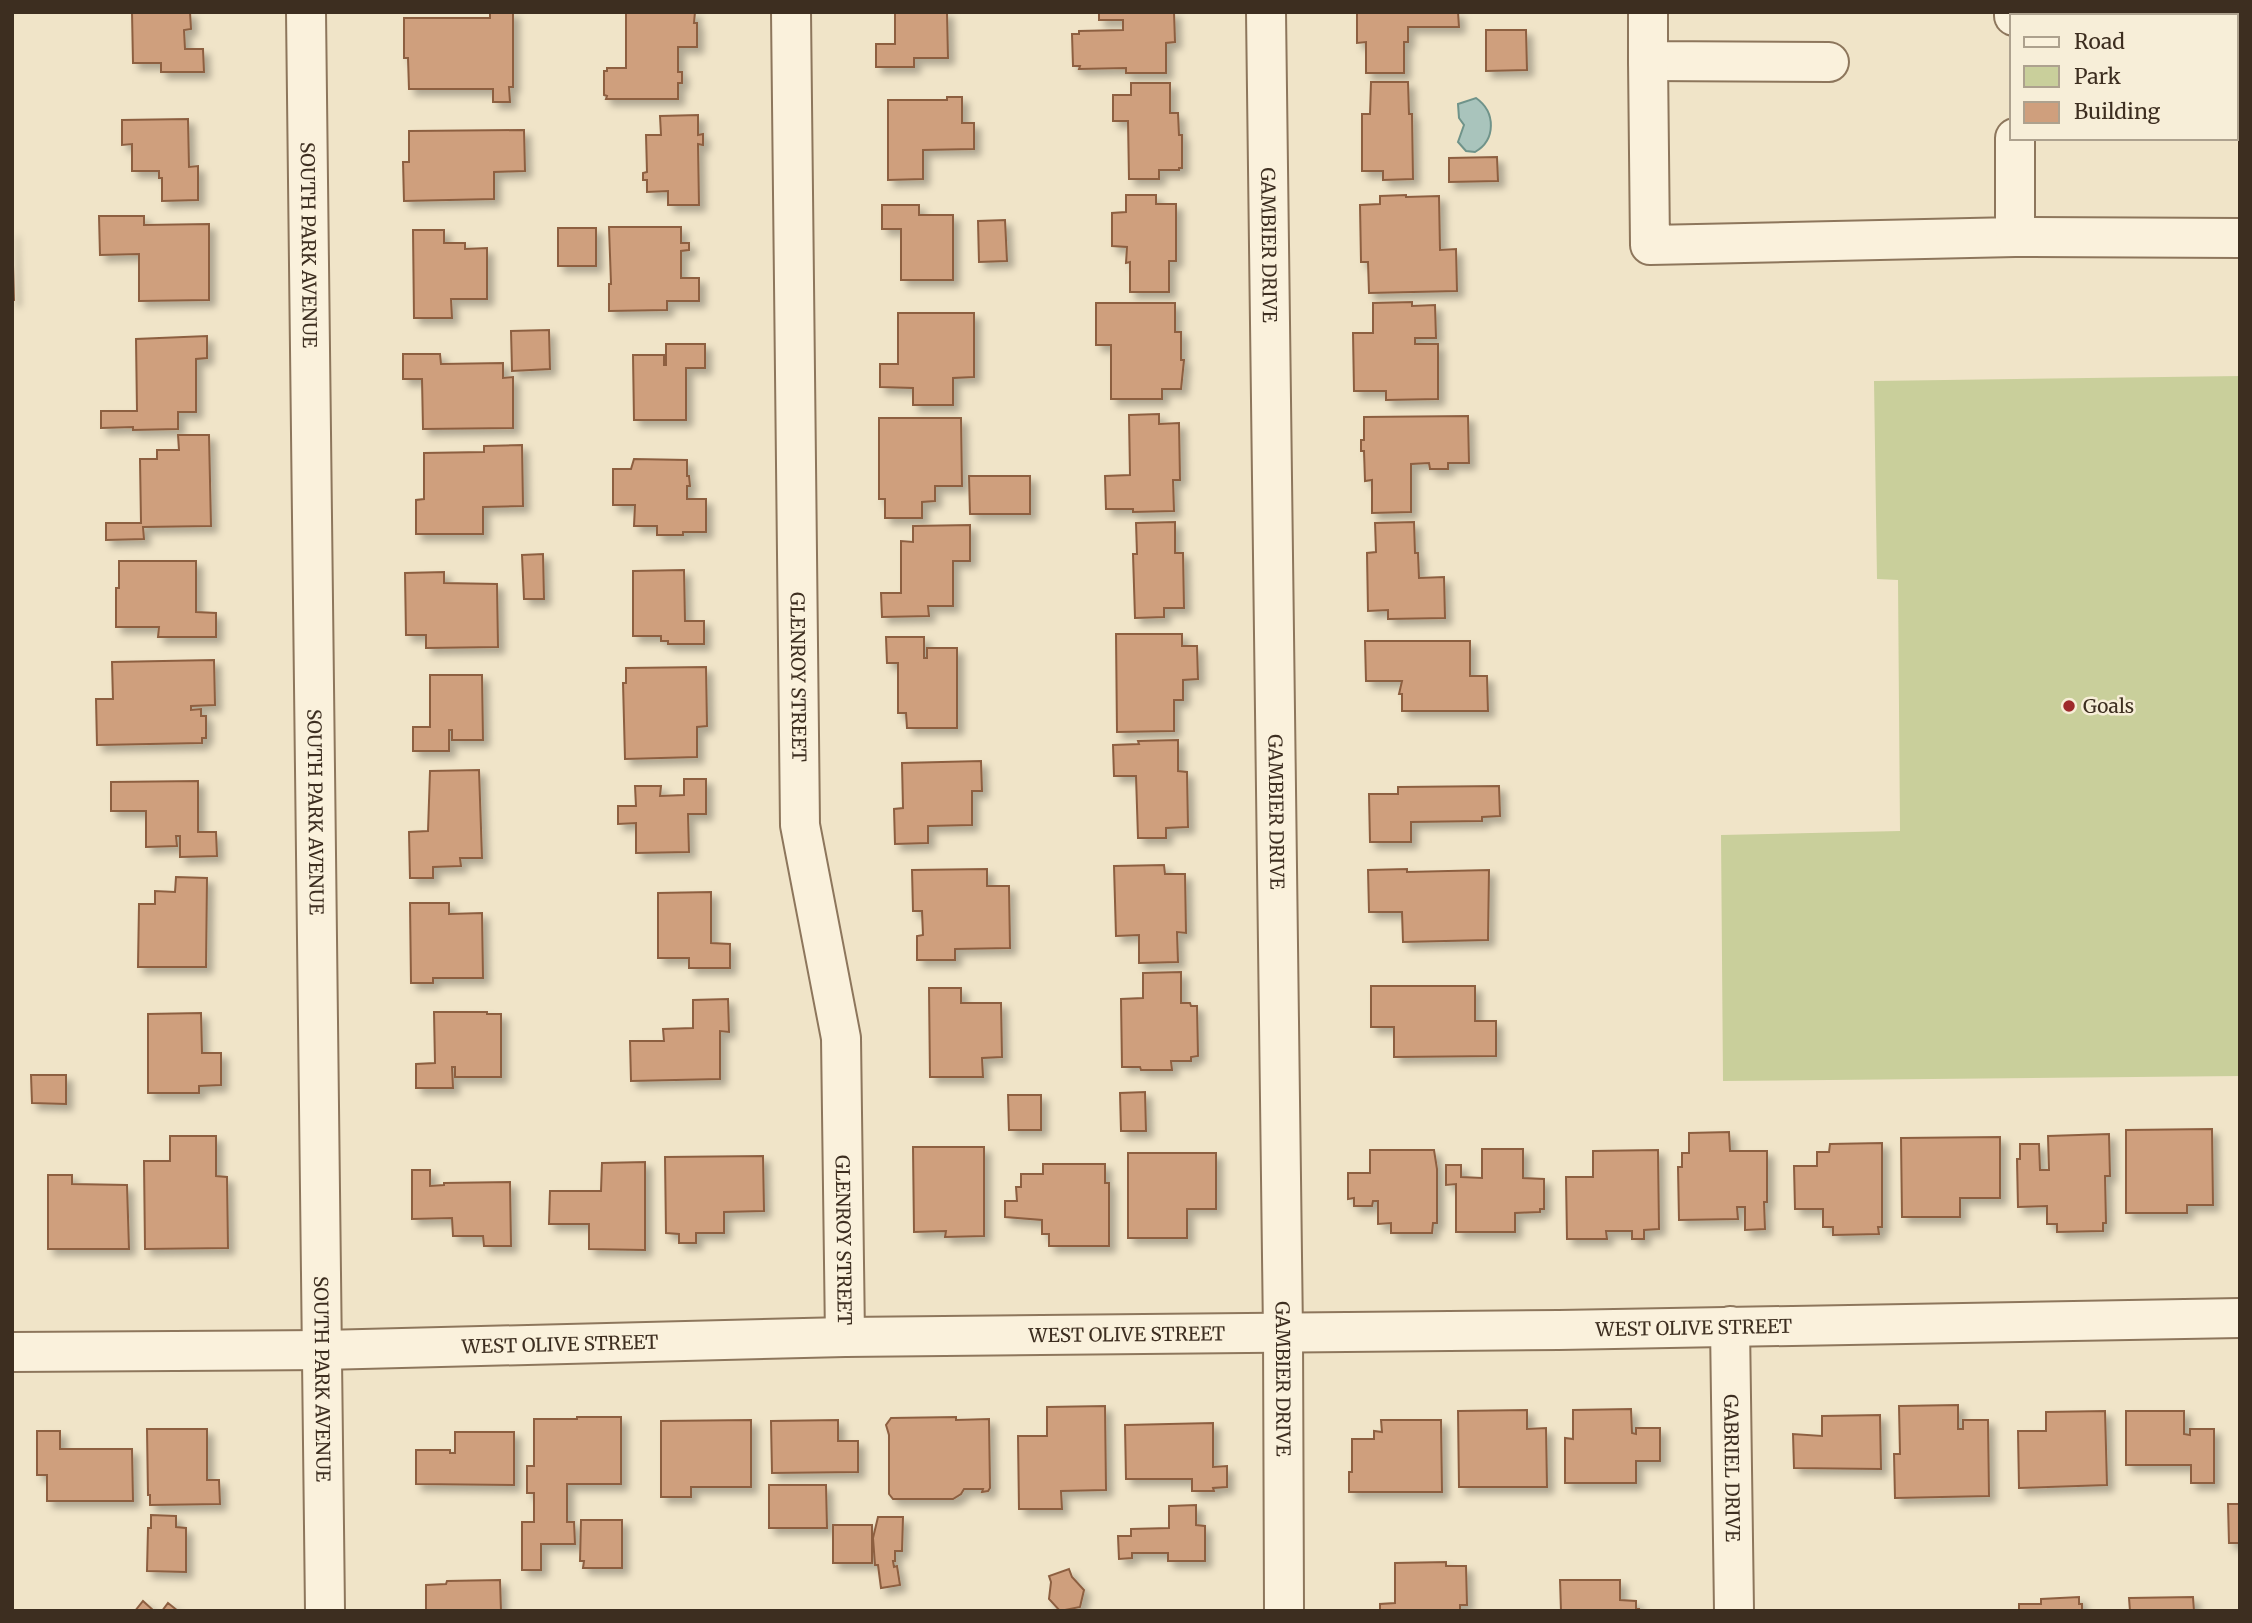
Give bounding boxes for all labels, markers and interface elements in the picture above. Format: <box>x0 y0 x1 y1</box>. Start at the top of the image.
legend <box>2010 14 2238 140</box>
text: Road <box>2074 28 2125 55</box>
text: Park <box>2074 63 2121 90</box>
text: Building <box>2074 98 2161 125</box>
street label: SOUTH PARK AVENUE <box>296 142 322 348</box>
street label: GAMBIER DRIVE <box>1256 167 1282 323</box>
street label: GLENROY STREET <box>785 592 811 762</box>
place label: Goals <box>2083 694 2134 718</box>
marker: Goals <box>2061 698 2077 714</box>
street label: SOUTH PARK AVENUE <box>302 709 329 915</box>
street label: GAMBIER DRIVE <box>1263 734 1289 890</box>
street label: GLENROY STREET <box>831 1155 857 1325</box>
street label: SOUTH PARK AVENUE <box>309 1276 335 1482</box>
street label: GAMBIER DRIVE <box>1271 1301 1295 1457</box>
street label: WEST OLIVE STREET <box>1594 1314 1792 1341</box>
street label: WEST OLIVE STREET <box>1027 1321 1225 1347</box>
street label: WEST OLIVE STREET <box>460 1330 659 1359</box>
street label: GABRIEL DRIVE <box>1719 1394 1745 1542</box>

